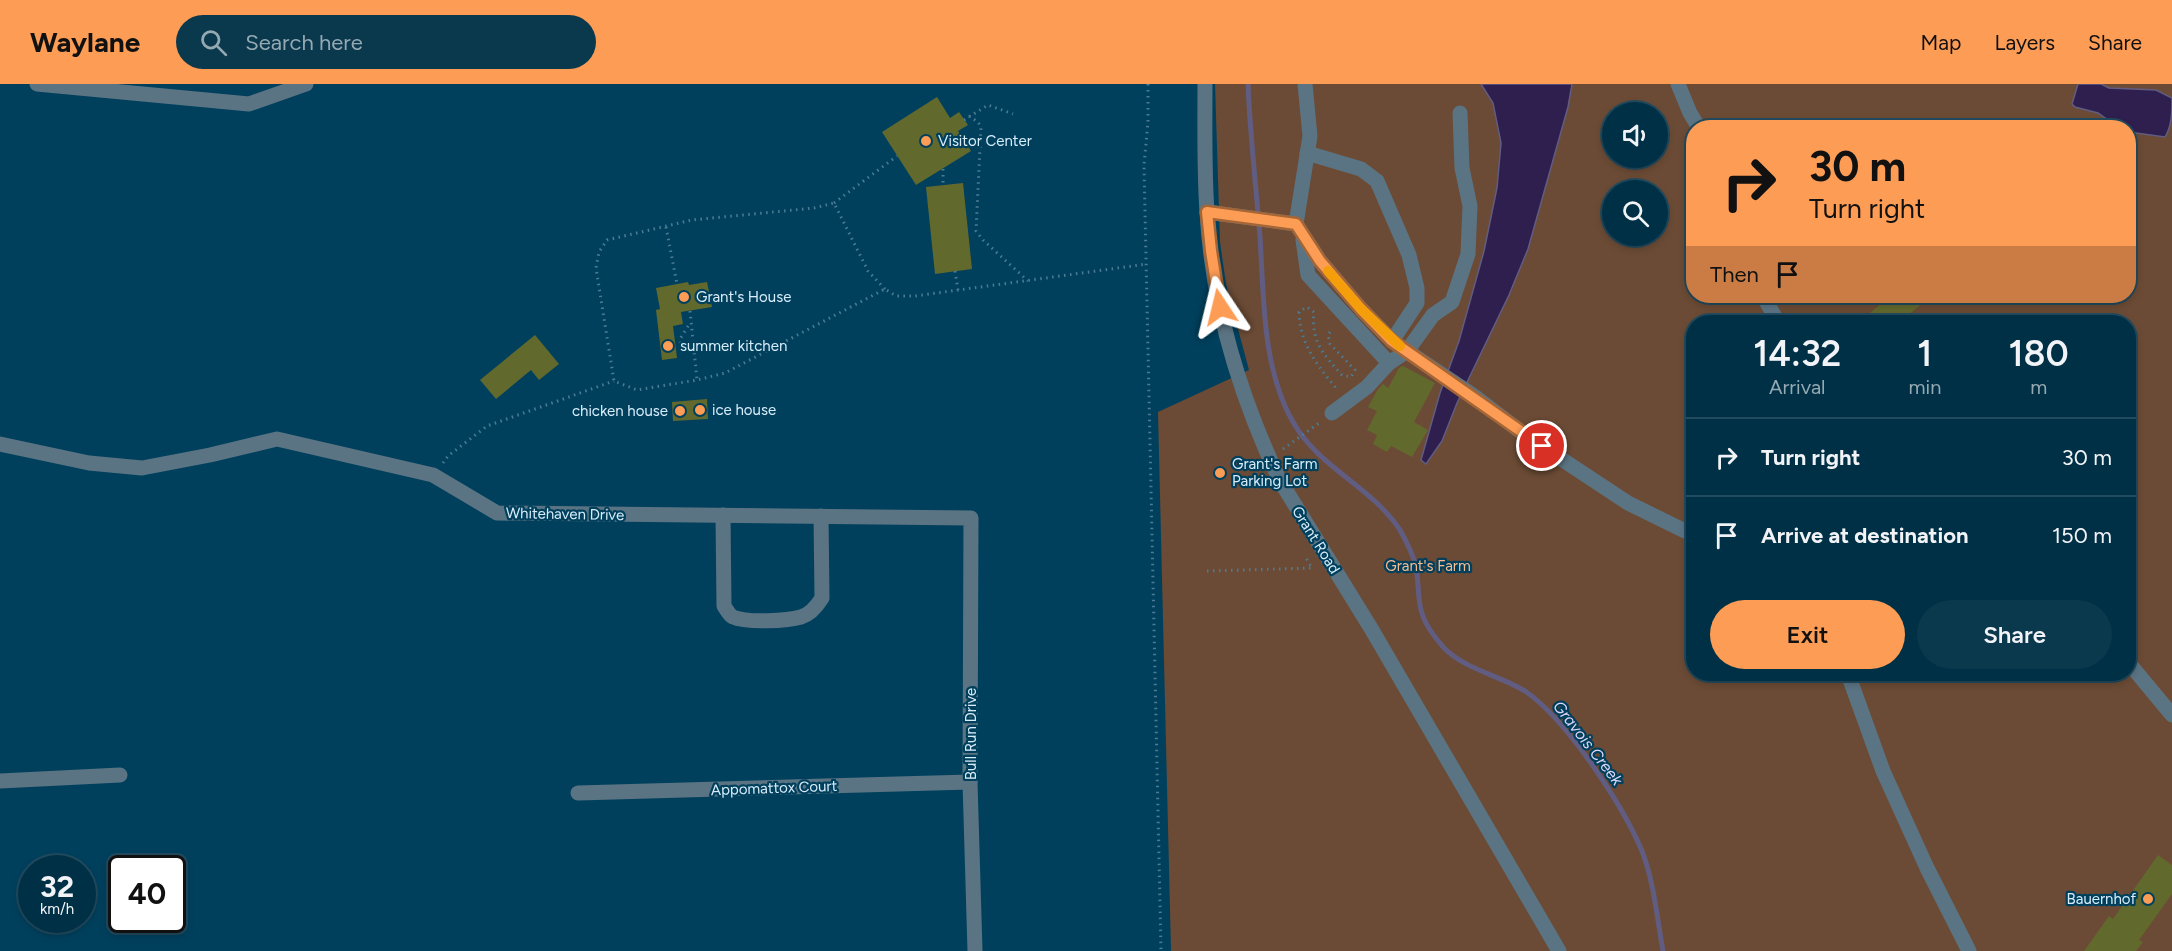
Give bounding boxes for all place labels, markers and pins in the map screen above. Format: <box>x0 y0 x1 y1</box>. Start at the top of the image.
place label: Visitor Center <box>938 132 1032 150</box>
marker: Visitor Center <box>919 134 933 148</box>
place label: Grant's House <box>696 288 791 306</box>
marker: Grant's House <box>677 290 691 304</box>
place label: summer kitchen <box>680 337 787 355</box>
marker: summer kitchen <box>661 339 675 353</box>
place label: ice house <box>712 401 776 419</box>
place label: chicken house <box>572 402 668 420</box>
marker: ice house <box>693 403 707 417</box>
marker: chicken house <box>673 404 687 418</box>
pin <box>1516 420 1567 471</box>
place label: Grant's Farm Parking Lot <box>1232 455 1317 490</box>
marker: Grant's Farm Parking Lot <box>1213 466 1227 480</box>
place label: Bauernhof <box>2067 890 2136 908</box>
marker: Bauernhof <box>2141 892 2155 906</box>

